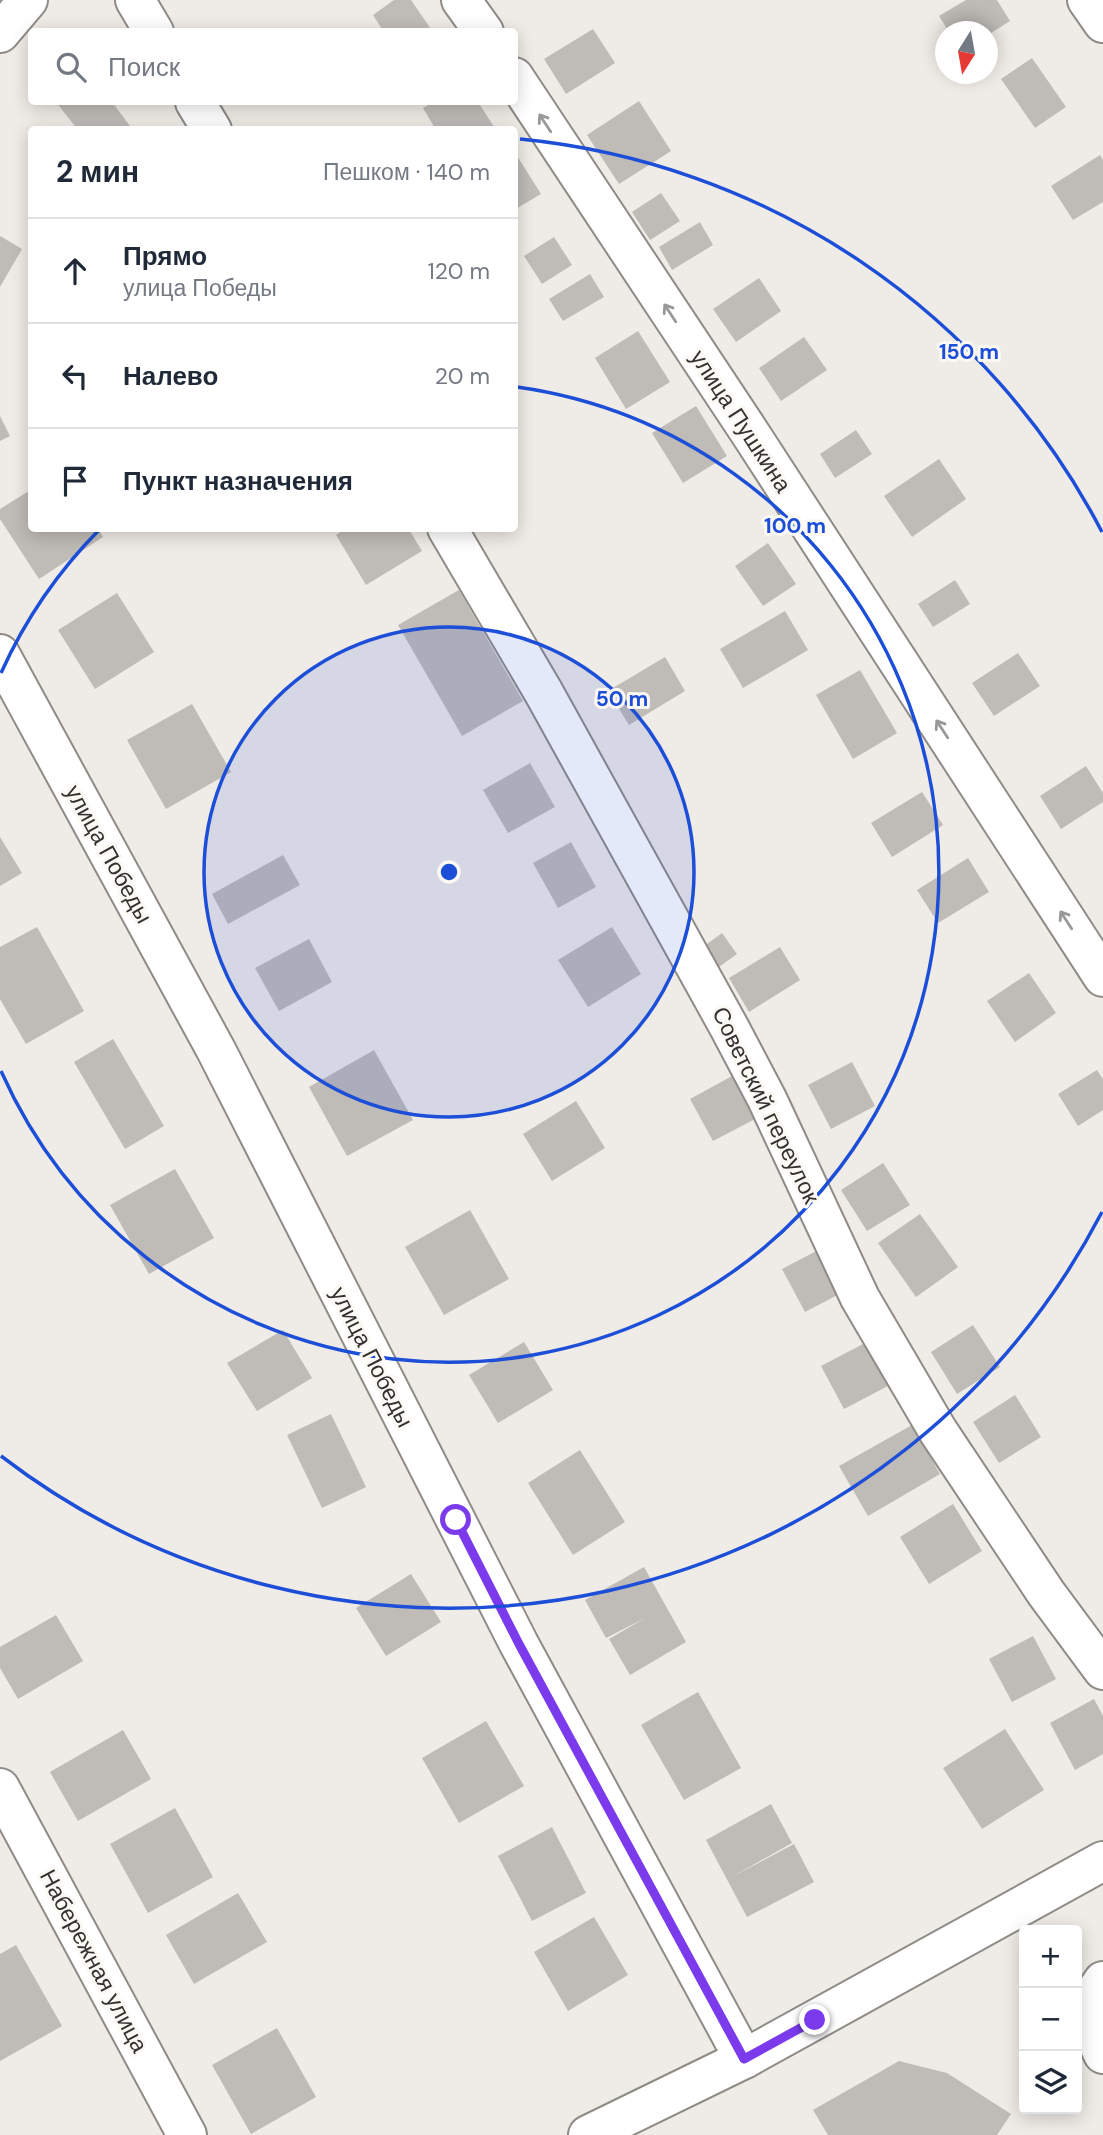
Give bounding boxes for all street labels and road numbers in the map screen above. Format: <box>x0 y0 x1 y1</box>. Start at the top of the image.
street label: улица Пушкина <box>684 344 798 498</box>
street label: улица Победы <box>59 779 159 929</box>
street label: Советский переулок <box>705 1002 827 1209</box>
street label: улица Победы <box>324 1282 420 1432</box>
street label: Набережная улица <box>33 1864 155 2058</box>

